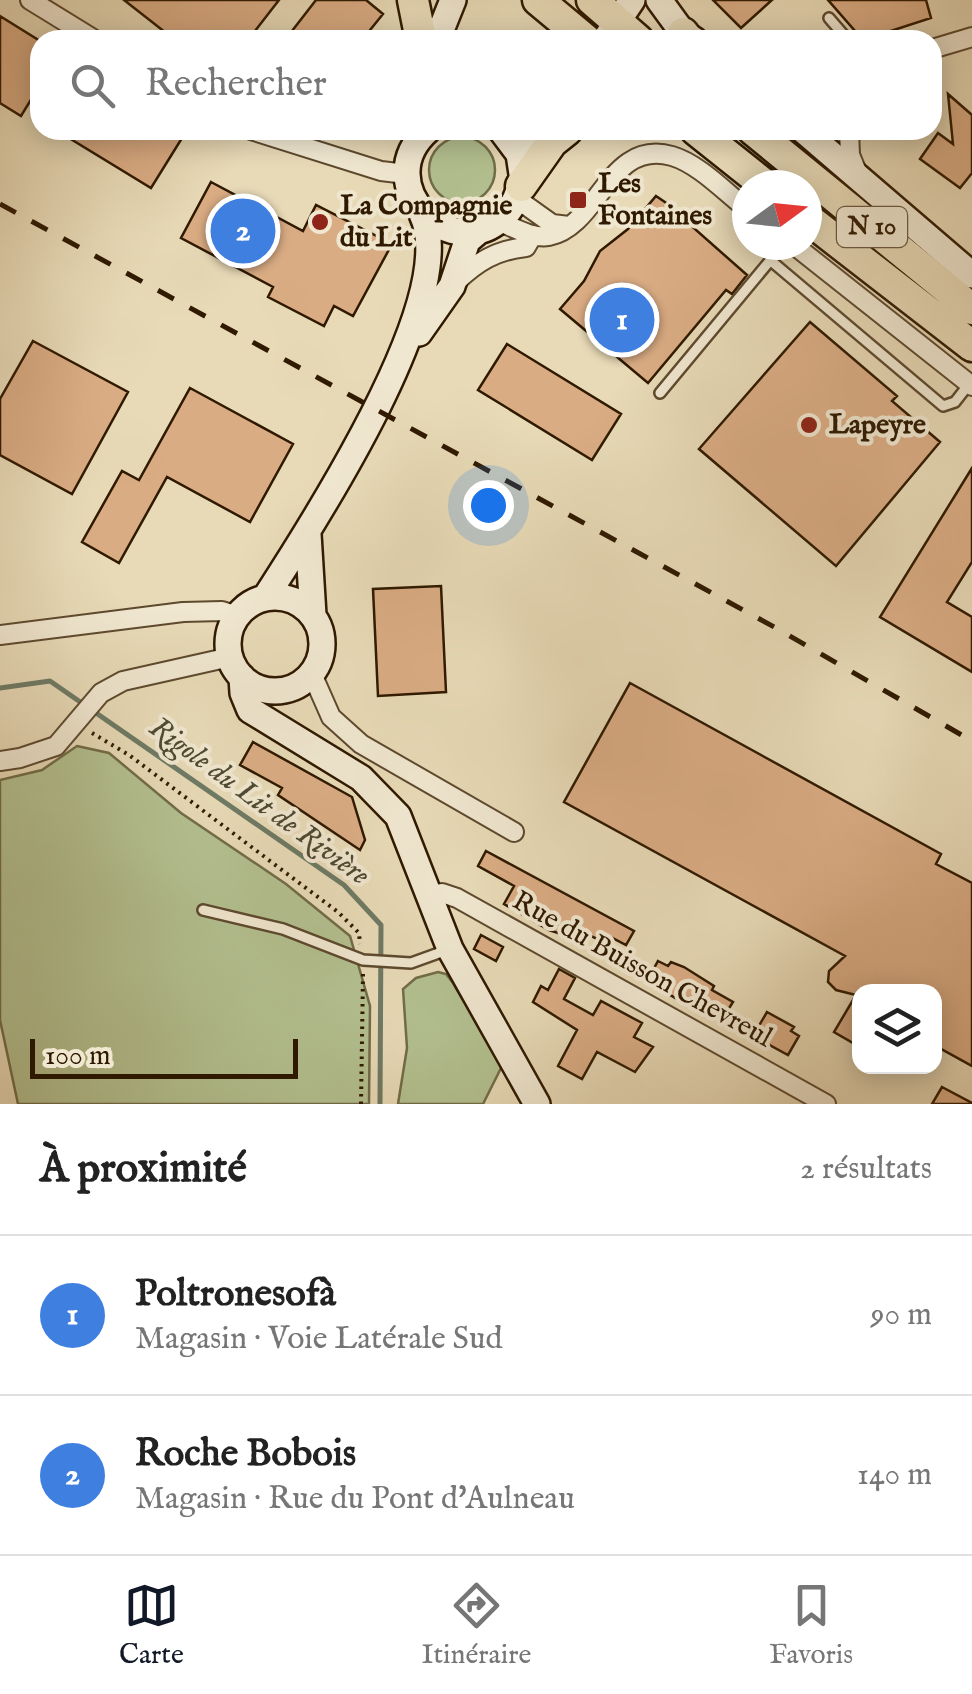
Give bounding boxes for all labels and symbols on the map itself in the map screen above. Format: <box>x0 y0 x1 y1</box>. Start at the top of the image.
place label: Les Fontaines <box>598 167 712 234</box>
north arrow <box>732 170 822 260</box>
place label: La Compagnie du Lit <box>340 189 513 256</box>
marker: Les Fontaines <box>567 189 589 211</box>
pin: 2 <box>210 194 276 268</box>
road number: N 10 <box>837 207 907 247</box>
marker: La Compagnie du Lit <box>309 211 331 233</box>
pin: 1 <box>590 282 654 358</box>
place label: Lapeyre <box>829 408 926 443</box>
marker: Lapeyre <box>798 414 820 436</box>
your location <box>463 480 514 531</box>
water label: Rigole du Lit de Rivière <box>141 709 377 895</box>
street label: Rue du Buisson Chevreul <box>506 884 778 1056</box>
scale bar <box>30 1034 298 1078</box>

